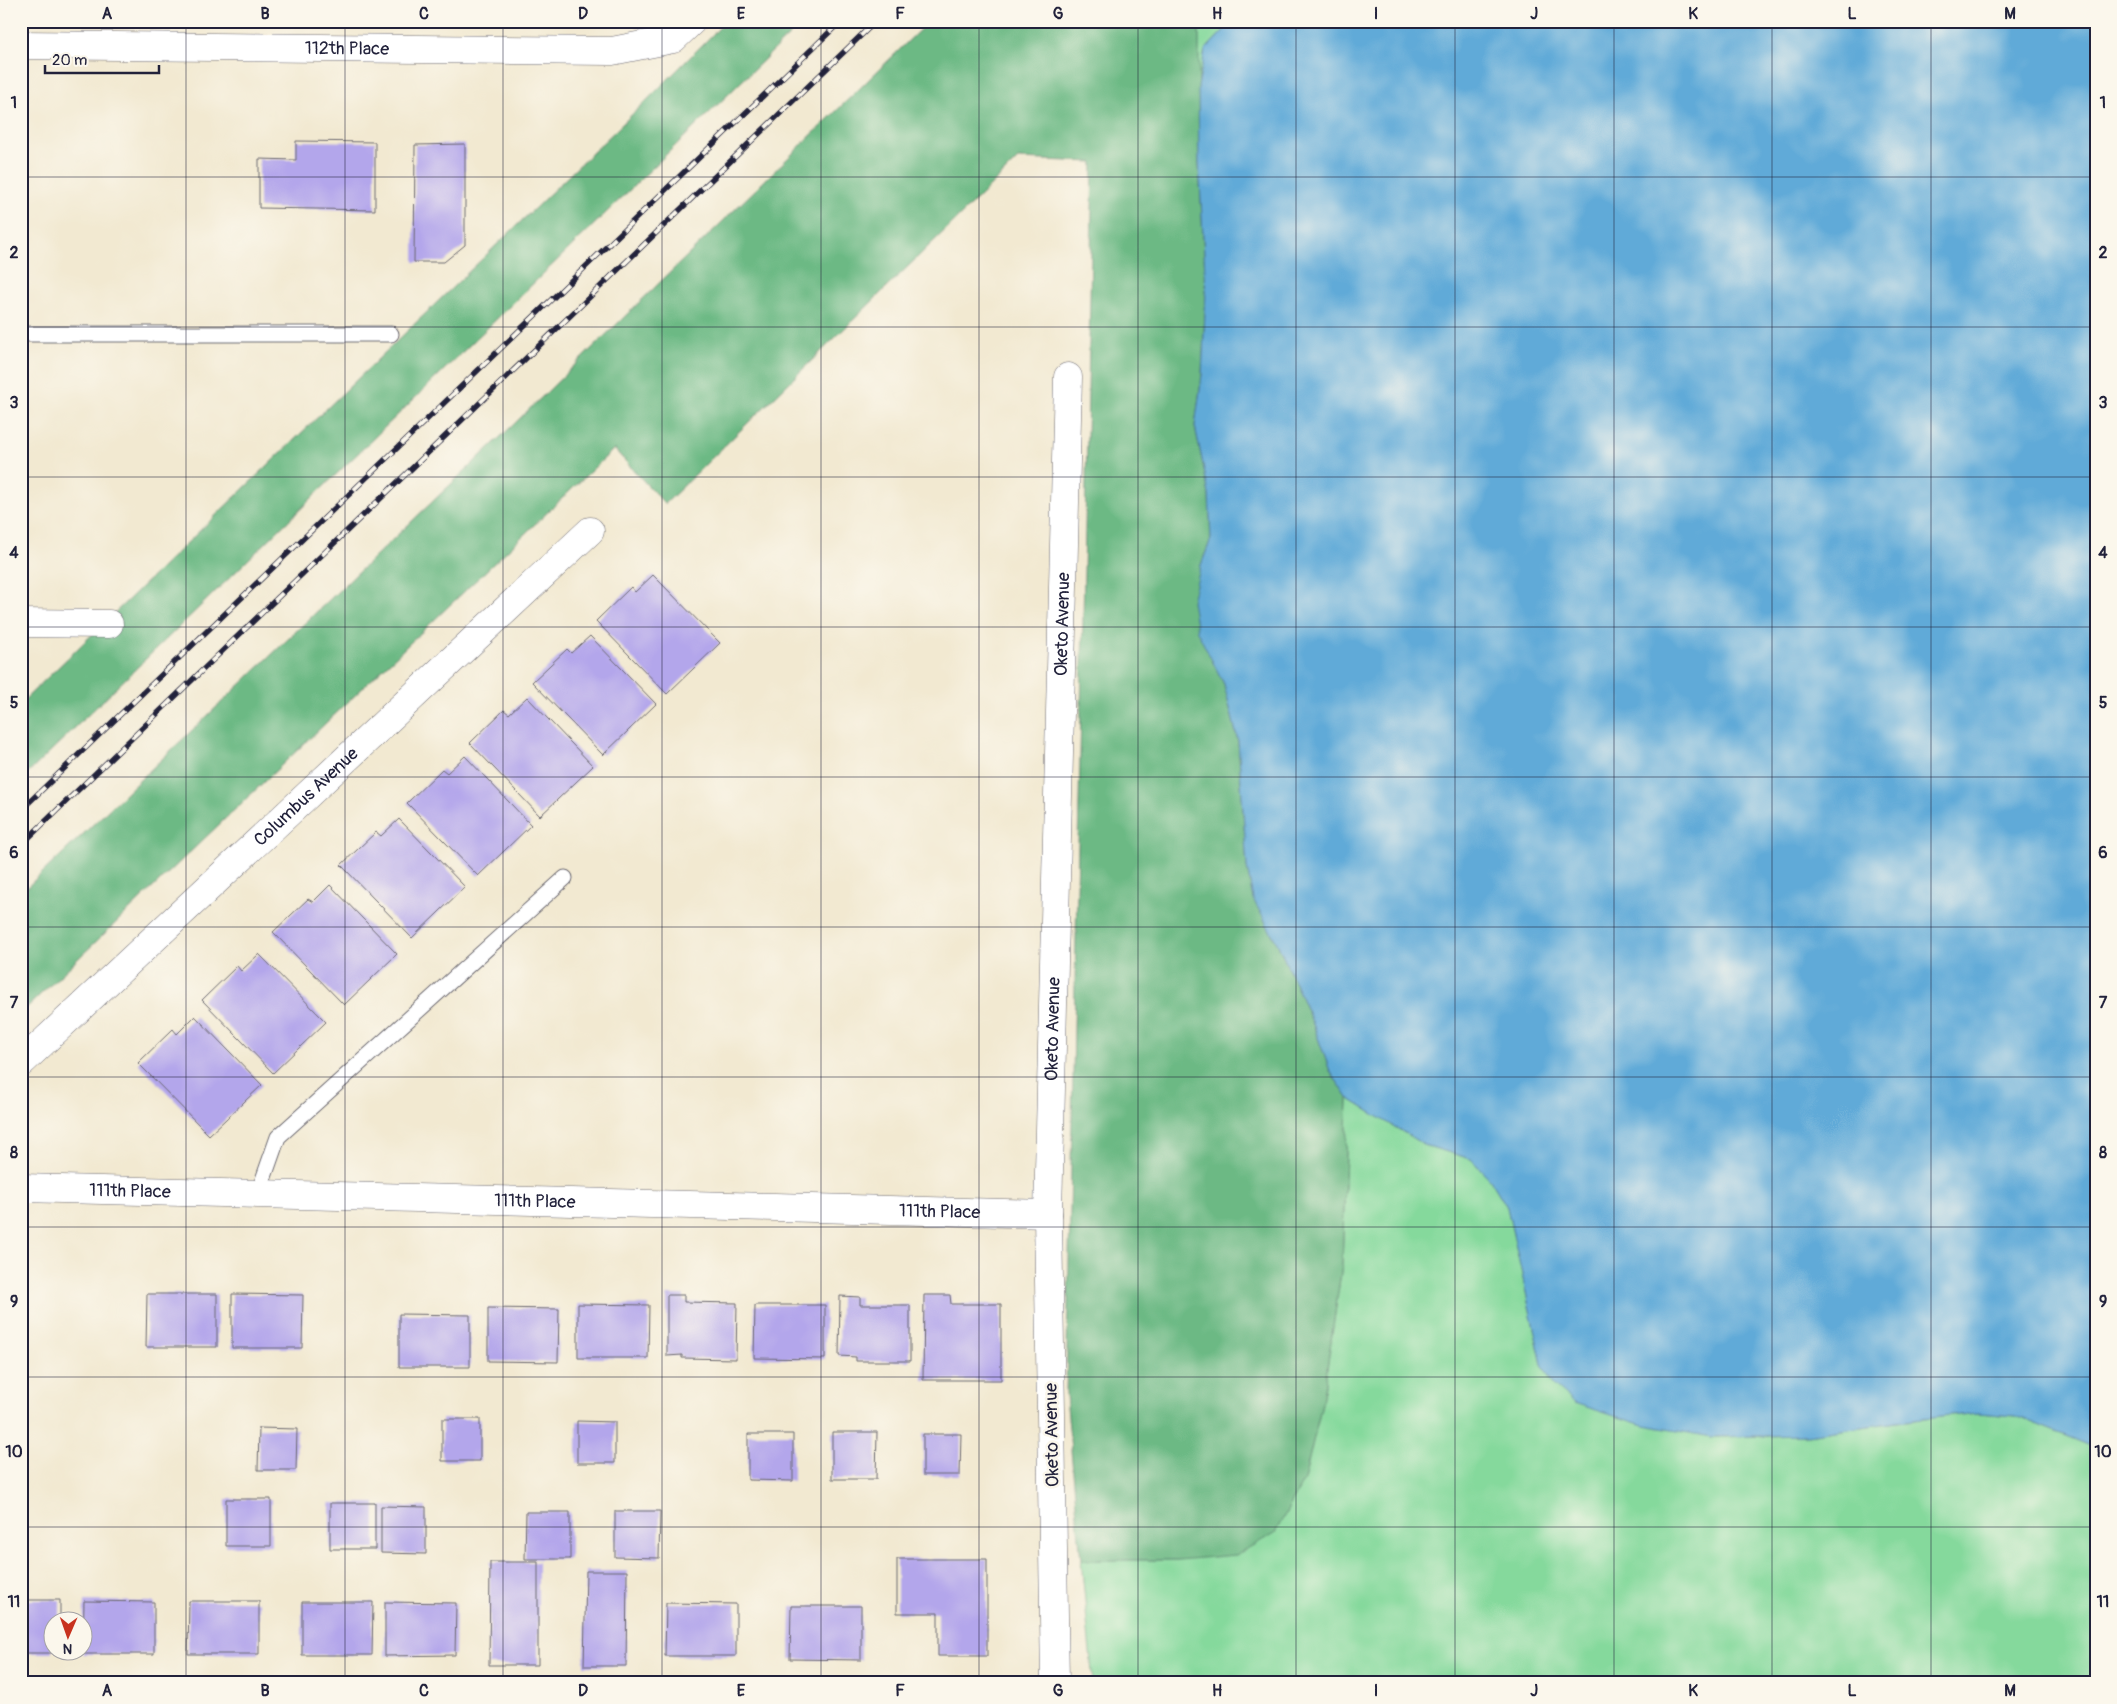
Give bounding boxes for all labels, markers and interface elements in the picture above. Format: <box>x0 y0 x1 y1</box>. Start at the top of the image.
text: A <box>102 4 113 24</box>
text: B <box>260 4 270 24</box>
text: C <box>419 4 429 24</box>
text: D <box>578 4 588 24</box>
text: E <box>737 4 746 24</box>
text: F <box>895 4 905 24</box>
text: G <box>1053 4 1064 24</box>
text: H <box>1212 4 1222 24</box>
text: I <box>1374 4 1378 24</box>
text: J <box>1530 4 1538 24</box>
text: K <box>1688 4 1698 24</box>
text: L <box>1847 4 1857 24</box>
text: M <box>2004 4 2016 24</box>
street label: 112th Place <box>305 36 389 60</box>
scale bar <box>45 42 159 74</box>
text: 20 m <box>52 51 87 70</box>
text: 1 <box>11 93 17 113</box>
text: 1 <box>2100 93 2106 113</box>
text: 2 <box>10 243 19 263</box>
text: 2 <box>2099 243 2108 263</box>
text: 3 <box>10 393 19 413</box>
text: 3 <box>2099 393 2108 413</box>
text: 4 <box>9 543 19 563</box>
text: 4 <box>2098 543 2108 563</box>
street label: Oketo Avenue <box>1049 572 1075 677</box>
text: 5 <box>10 693 19 713</box>
text: 5 <box>2099 693 2108 713</box>
street label: Columbus Avenue <box>249 742 363 851</box>
text: 6 <box>9 843 19 863</box>
text: 6 <box>2098 843 2108 863</box>
street label: Oketo Avenue <box>1040 977 1065 1081</box>
text: 7 <box>10 993 19 1013</box>
text: 7 <box>2099 993 2108 1013</box>
text: 8 <box>10 1143 18 1163</box>
text: 8 <box>2099 1143 2107 1163</box>
street label: 111th Place <box>89 1178 171 1203</box>
street label: 111th Place <box>494 1188 576 1214</box>
street label: 111th Place <box>899 1199 981 1224</box>
text: 9 <box>10 1292 18 1312</box>
text: 9 <box>2099 1292 2107 1312</box>
street label: Oketo Avenue <box>1040 1383 1064 1487</box>
text: 10 <box>5 1442 23 1462</box>
text: 10 <box>2094 1442 2112 1462</box>
text: 11 <box>8 1592 20 1612</box>
text: 11 <box>2097 1592 2109 1612</box>
north arrow <box>42 1612 92 1662</box>
text: N <box>63 1640 73 1657</box>
text: A <box>102 1681 113 1701</box>
text: B <box>260 1681 270 1701</box>
text: C <box>419 1681 429 1701</box>
text: D <box>578 1681 588 1701</box>
text: E <box>737 1681 746 1701</box>
text: F <box>895 1681 905 1701</box>
text: G <box>1053 1681 1064 1701</box>
text: H <box>1212 1681 1222 1701</box>
text: I <box>1374 1681 1378 1701</box>
text: J <box>1530 1681 1538 1701</box>
text: K <box>1688 1681 1698 1701</box>
text: L <box>1847 1681 1857 1701</box>
text: M <box>2004 1681 2016 1701</box>

